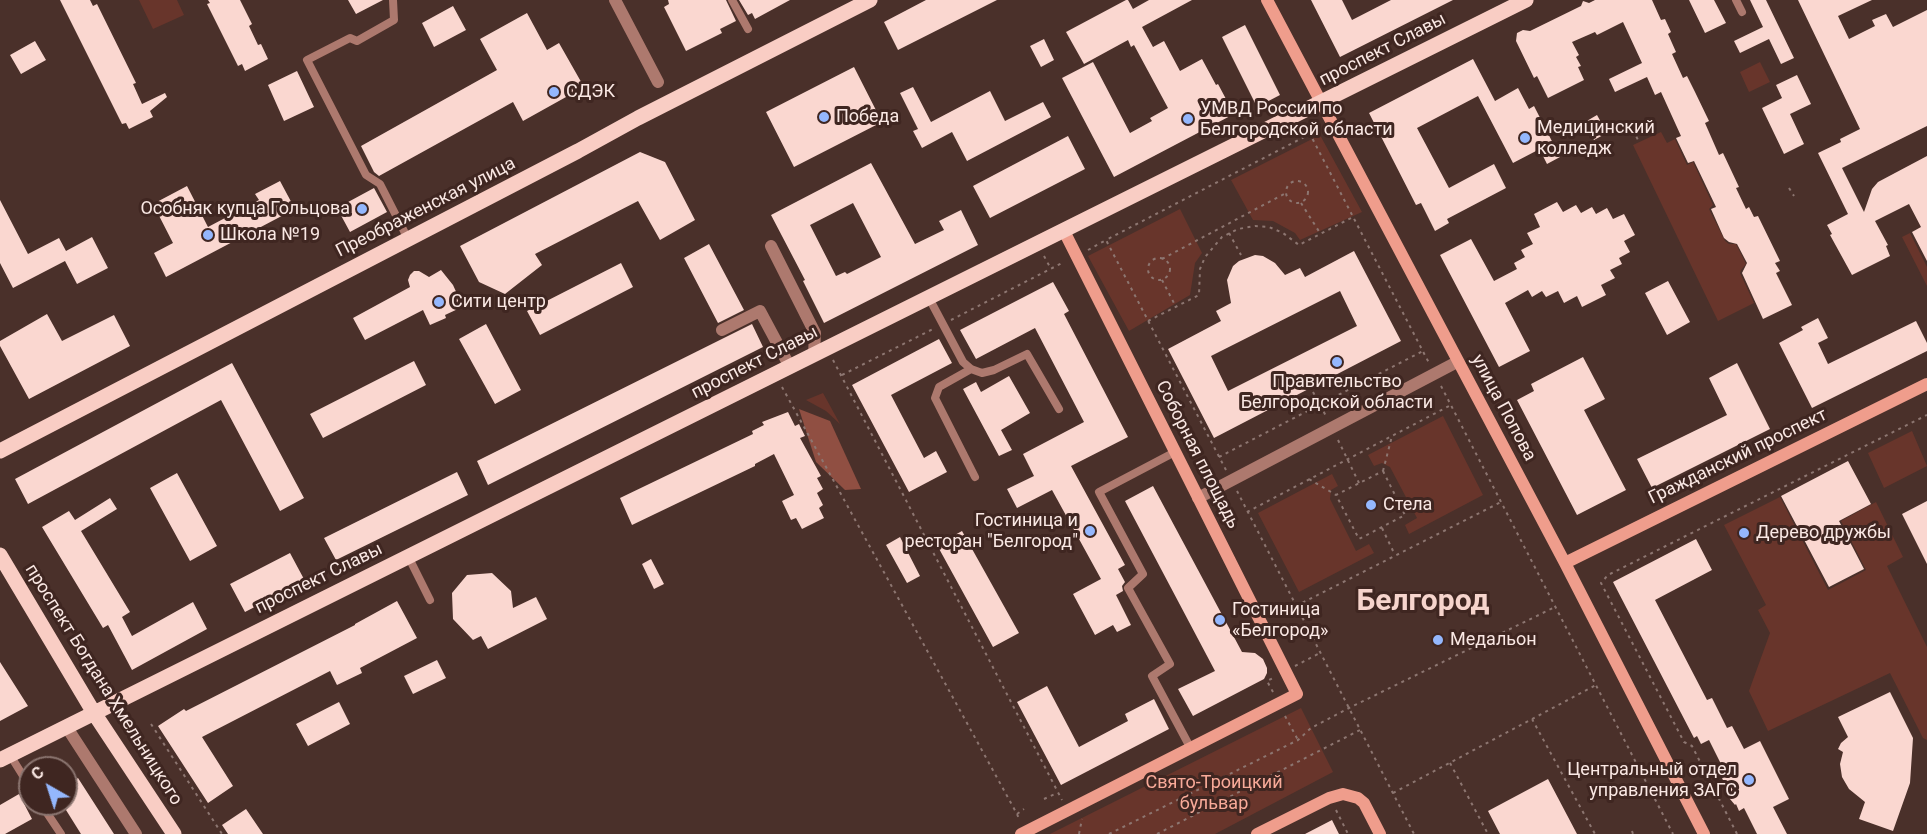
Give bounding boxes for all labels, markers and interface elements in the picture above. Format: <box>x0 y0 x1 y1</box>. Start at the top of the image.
street label: проспект Славы <box>1316 9 1450 91</box>
place label: СДЭК <box>566 81 615 103</box>
marker: СДЭК <box>547 85 561 99</box>
place label: УМВД России по Белгородской области <box>1200 98 1393 140</box>
place label: Победа <box>836 106 899 128</box>
marker: Победа <box>817 110 831 124</box>
marker: УМВД России по Белгородской области <box>1181 112 1195 126</box>
place label: Медицинский колледж <box>1537 117 1655 160</box>
marker: Медицинский колледж <box>1518 131 1532 145</box>
street label: Преображенская улица <box>333 153 519 263</box>
place label: Особняк купца Гольцова <box>140 198 350 220</box>
marker: Особняк купца Гольцова <box>355 202 369 216</box>
place label: Школа №19 <box>220 224 320 246</box>
marker: Школа №19 <box>201 228 215 242</box>
place label: Сити центр <box>451 291 546 313</box>
marker: Сити центр <box>432 295 446 309</box>
street label: проспект Славы <box>688 322 822 404</box>
street label: улица Попова <box>1466 351 1540 465</box>
marker: Правительство Белгородской области <box>1330 355 1344 369</box>
place label: Правительство Белгородской области <box>1241 371 1433 413</box>
street label: Соборная площадь <box>1150 377 1244 533</box>
street label: Гражданский проспект <box>1645 404 1831 510</box>
place label: Стела <box>1383 494 1432 516</box>
marker: Стела <box>1364 498 1378 512</box>
place label: Гостиница и ресторан "Белгород" <box>905 510 1078 552</box>
place label: Дерево дружбы <box>1756 522 1891 544</box>
marker: Гостиница и ресторан "Белгород" <box>1083 524 1097 538</box>
marker: Дерево дружбы <box>1737 526 1751 540</box>
street label: проспект Славы <box>252 539 386 619</box>
street label: проспект Богдана Хмельницкого <box>20 560 186 810</box>
district label: Белгород <box>1357 584 1489 620</box>
place label: Гостиница «Белгород» <box>1232 599 1328 642</box>
marker: Гостиница «Белгород» <box>1213 613 1227 627</box>
place label: Медальон <box>1450 629 1537 651</box>
marker: Медальон <box>1431 633 1445 647</box>
north arrow <box>18 756 78 816</box>
place label: Центральный отдел управления ЗАГС <box>1567 759 1737 802</box>
text: С <box>28 763 48 784</box>
park label: Свято-Троицкий бульвар <box>1145 772 1283 814</box>
marker: Центральный отдел управления ЗАГС <box>1742 773 1756 787</box>

